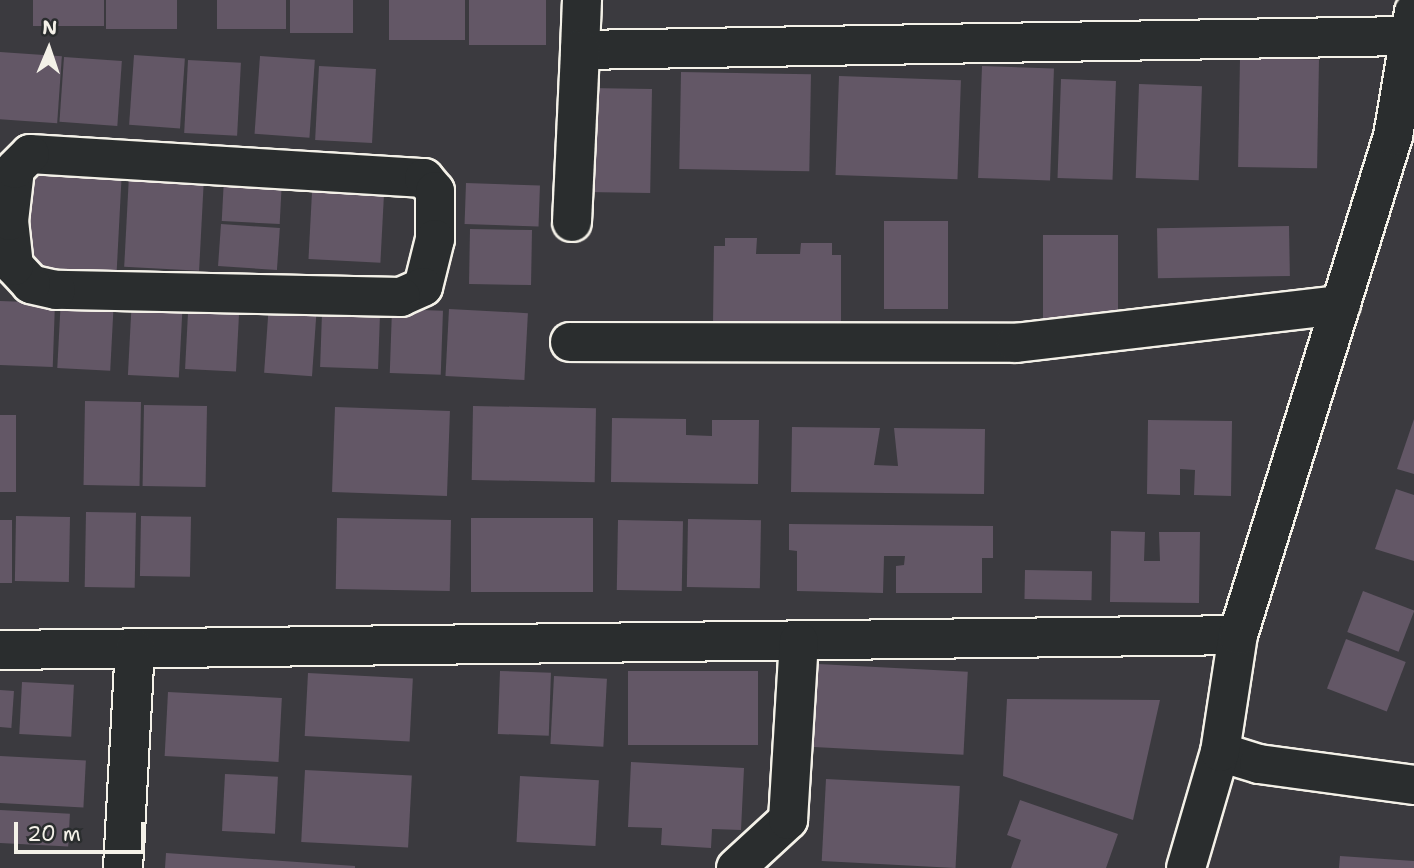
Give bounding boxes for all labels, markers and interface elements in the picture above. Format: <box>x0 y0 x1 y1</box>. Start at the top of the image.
north arrow <box>14 14 84 84</box>
text: N <box>42 15 58 40</box>
scale bar <box>18 808 149 852</box>
text: 20 m <box>27 820 81 848</box>

